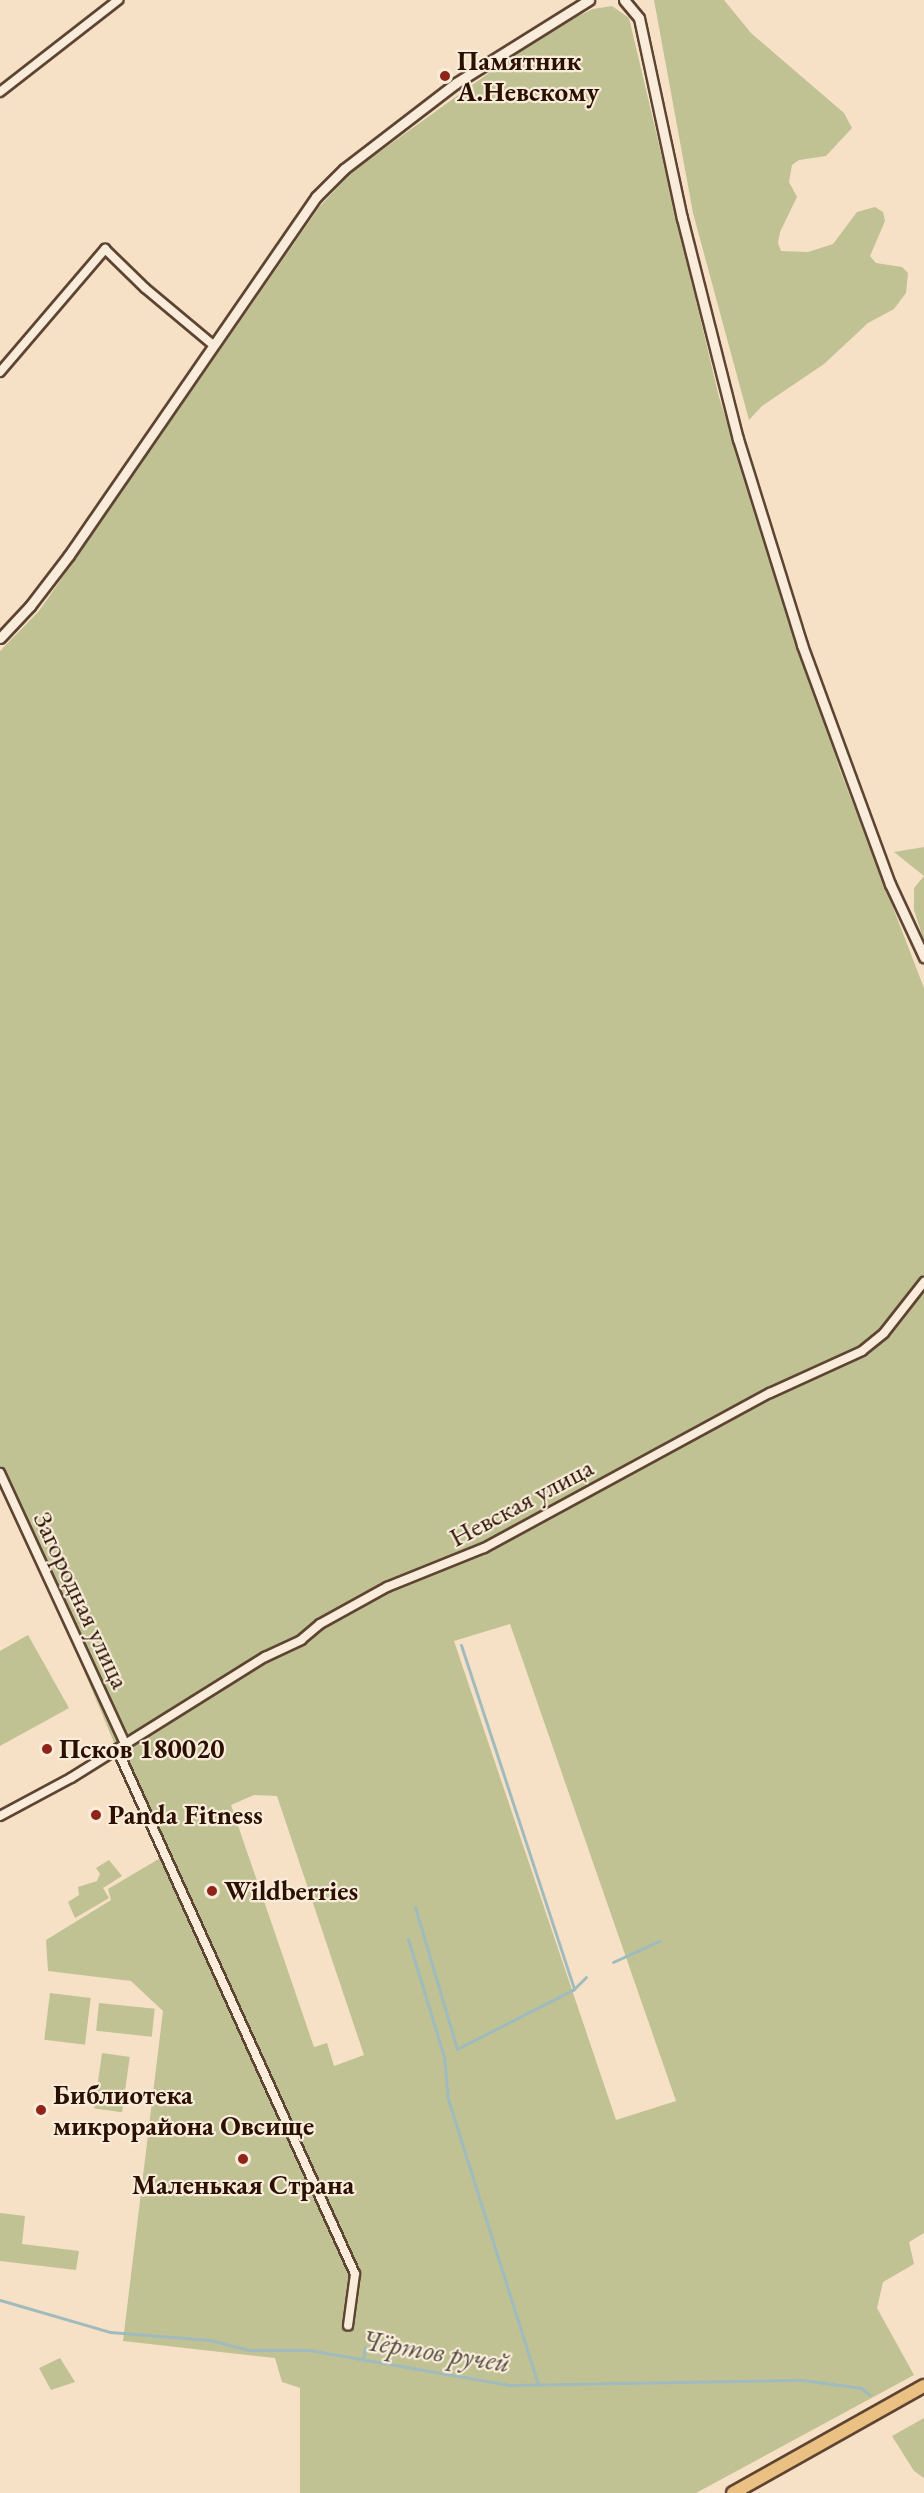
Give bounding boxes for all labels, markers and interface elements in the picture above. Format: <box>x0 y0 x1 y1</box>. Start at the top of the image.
place label: Памятник А.Невскому <box>457 44 599 107</box>
marker: Памятник А.Невскому <box>438 69 452 83</box>
street label: Невская улица <box>444 1451 598 1553</box>
street label: Загородная улица <box>27 1506 137 1694</box>
place label: Псков 180020 <box>59 1733 225 1765</box>
marker: Псков 180020 <box>40 1742 54 1756</box>
place label: Panda Fitness <box>108 1799 263 1831</box>
marker: Panda Fitness <box>89 1808 103 1822</box>
place label: Wildberries <box>224 1875 358 1907</box>
marker: Wildberries <box>205 1884 219 1898</box>
place label: Библиотека микрорайона Овсище <box>53 2078 314 2141</box>
marker: Библиотека микрорайона Овсище <box>34 2103 48 2117</box>
marker: Маленькая Страна <box>236 2152 250 2166</box>
place label: Маленькая Страна <box>132 2169 354 2201</box>
water label: Чёртов ручей <box>360 2323 512 2379</box>

